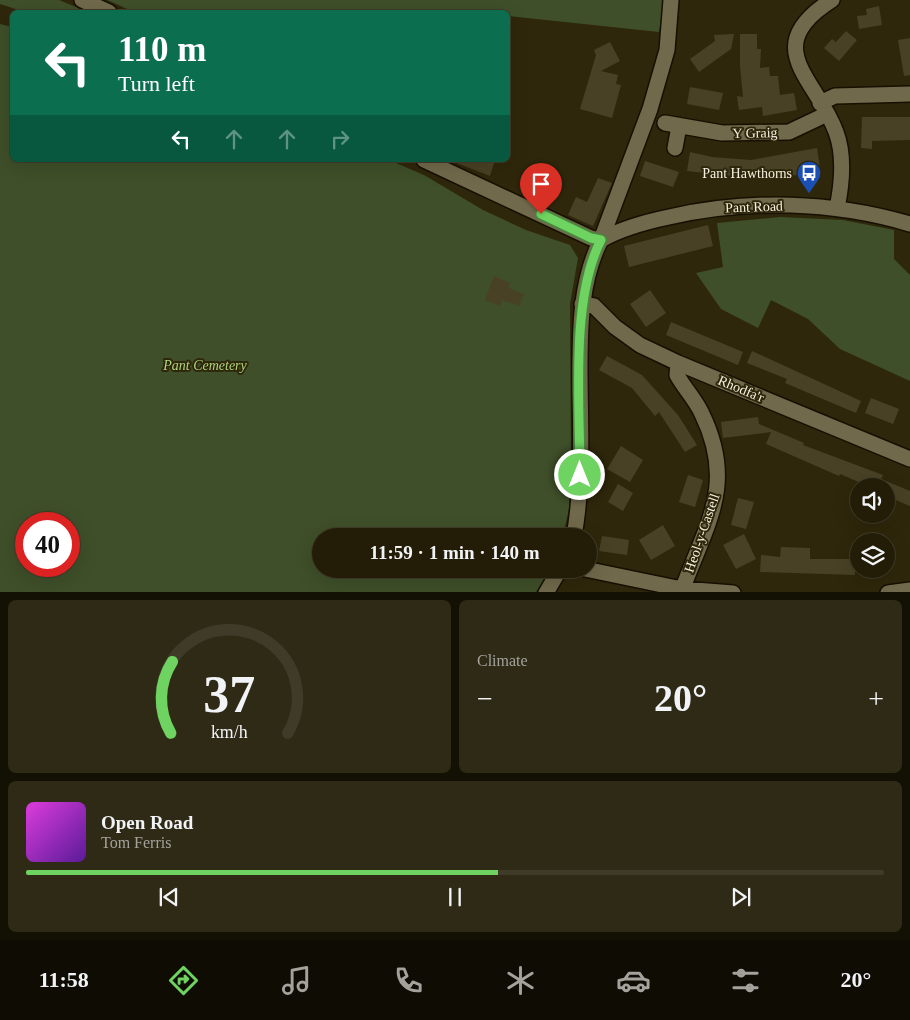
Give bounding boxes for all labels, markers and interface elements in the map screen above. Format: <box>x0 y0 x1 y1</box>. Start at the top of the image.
icon: left <box>35 30 100 95</box>
text: 110 m <box>118 30 206 69</box>
text: Turn left <box>118 71 195 96</box>
icon: left <box>167 125 195 153</box>
icon: ahead <box>220 125 248 153</box>
icon: ahead <box>273 125 301 153</box>
icon: right <box>326 125 354 153</box>
street label: Y Graig <box>732 125 778 141</box>
bus stop icon: Pant Hawthorns <box>796 160 822 194</box>
pin <box>520 163 562 214</box>
place label: Pant Hawthorns <box>702 166 792 181</box>
icon: arrive <box>527 170 555 198</box>
street label: Pant Road <box>725 198 783 216</box>
park label: Pant Cemetery <box>162 358 248 373</box>
street label: Rhodfa'r <box>716 373 767 405</box>
position arrow <box>553 448 605 500</box>
map controls <box>850 478 895 578</box>
button: sound <box>850 478 895 523</box>
street label: Heol-y-Castell <box>681 491 723 574</box>
speed limit sign: 40 <box>15 512 80 577</box>
button: layers <box>850 533 895 578</box>
text: 11:59 · 1 min · 140 m <box>370 542 539 563</box>
text: Climate <box>477 652 528 669</box>
text: 37 <box>204 666 256 723</box>
text: 20° <box>654 677 707 719</box>
text: − <box>477 683 493 714</box>
text: + <box>868 683 884 714</box>
text: km/h <box>211 722 248 742</box>
text: Open Road <box>101 812 193 833</box>
text: Tom Ferris <box>101 834 171 851</box>
icon: previous <box>155 883 183 911</box>
icon: pause <box>441 883 469 911</box>
icon: next <box>727 883 755 911</box>
icon: directions <box>166 963 201 998</box>
icon: music <box>279 963 314 998</box>
icon: phone <box>391 963 426 998</box>
icon: climate <box>503 963 538 998</box>
icon: car <box>616 963 651 998</box>
icon: filters <box>728 963 763 998</box>
text: 11:58 <box>39 967 89 992</box>
text: 20° <box>840 967 871 992</box>

